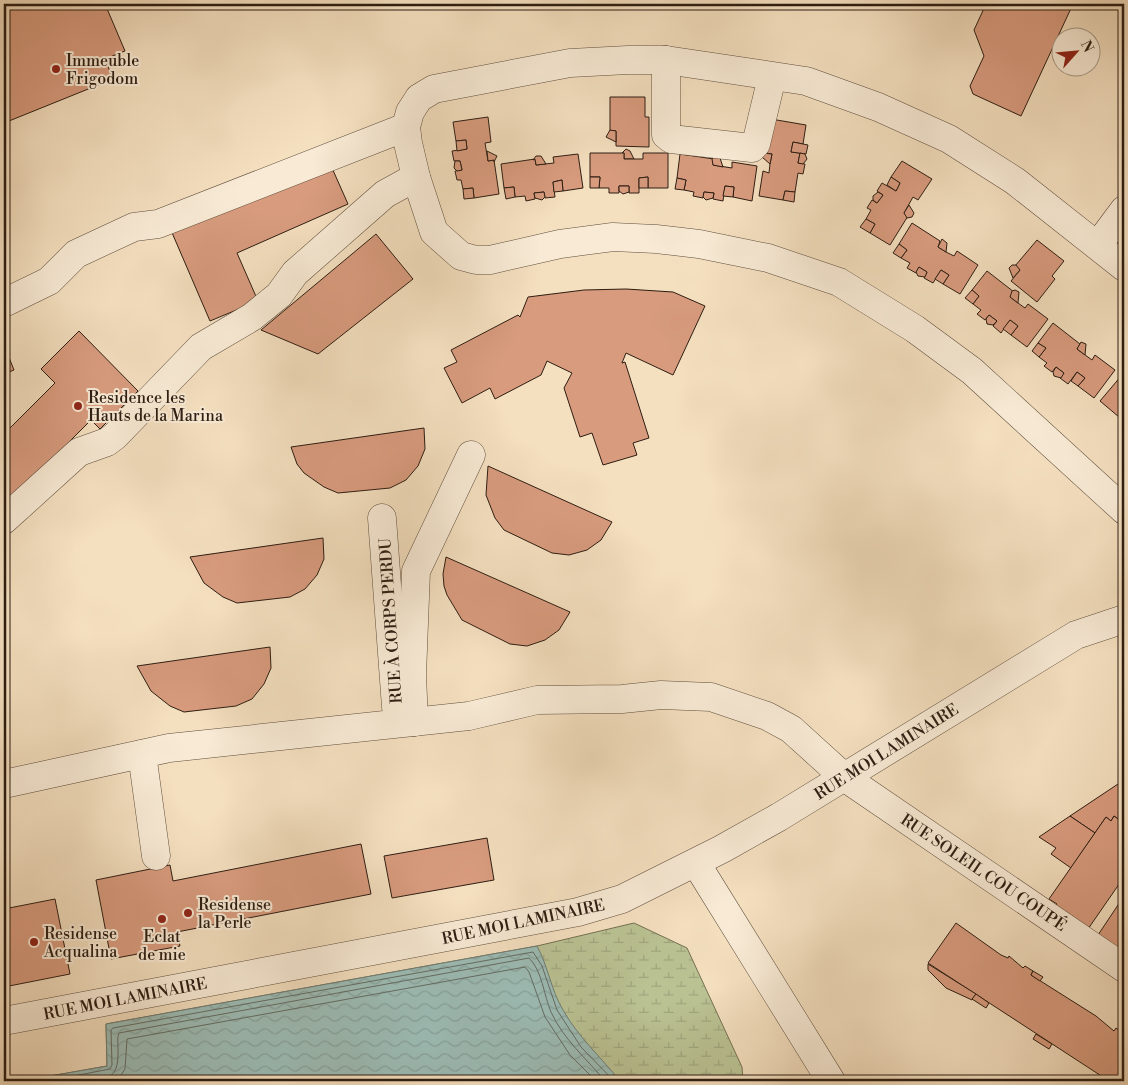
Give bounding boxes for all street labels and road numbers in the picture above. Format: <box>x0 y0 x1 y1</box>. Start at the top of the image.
street label: RUE À CORPS PERDU <box>373 537 407 705</box>
street label: RUE MOI LAMINAIRE <box>811 699 962 804</box>
street label: RUE SOLEIL COU COUPÉ <box>897 808 1071 936</box>
street label: RUE MOI LAMINAIRE <box>440 895 607 949</box>
street label: RUE MOI LAMINAIRE <box>42 973 209 1025</box>

